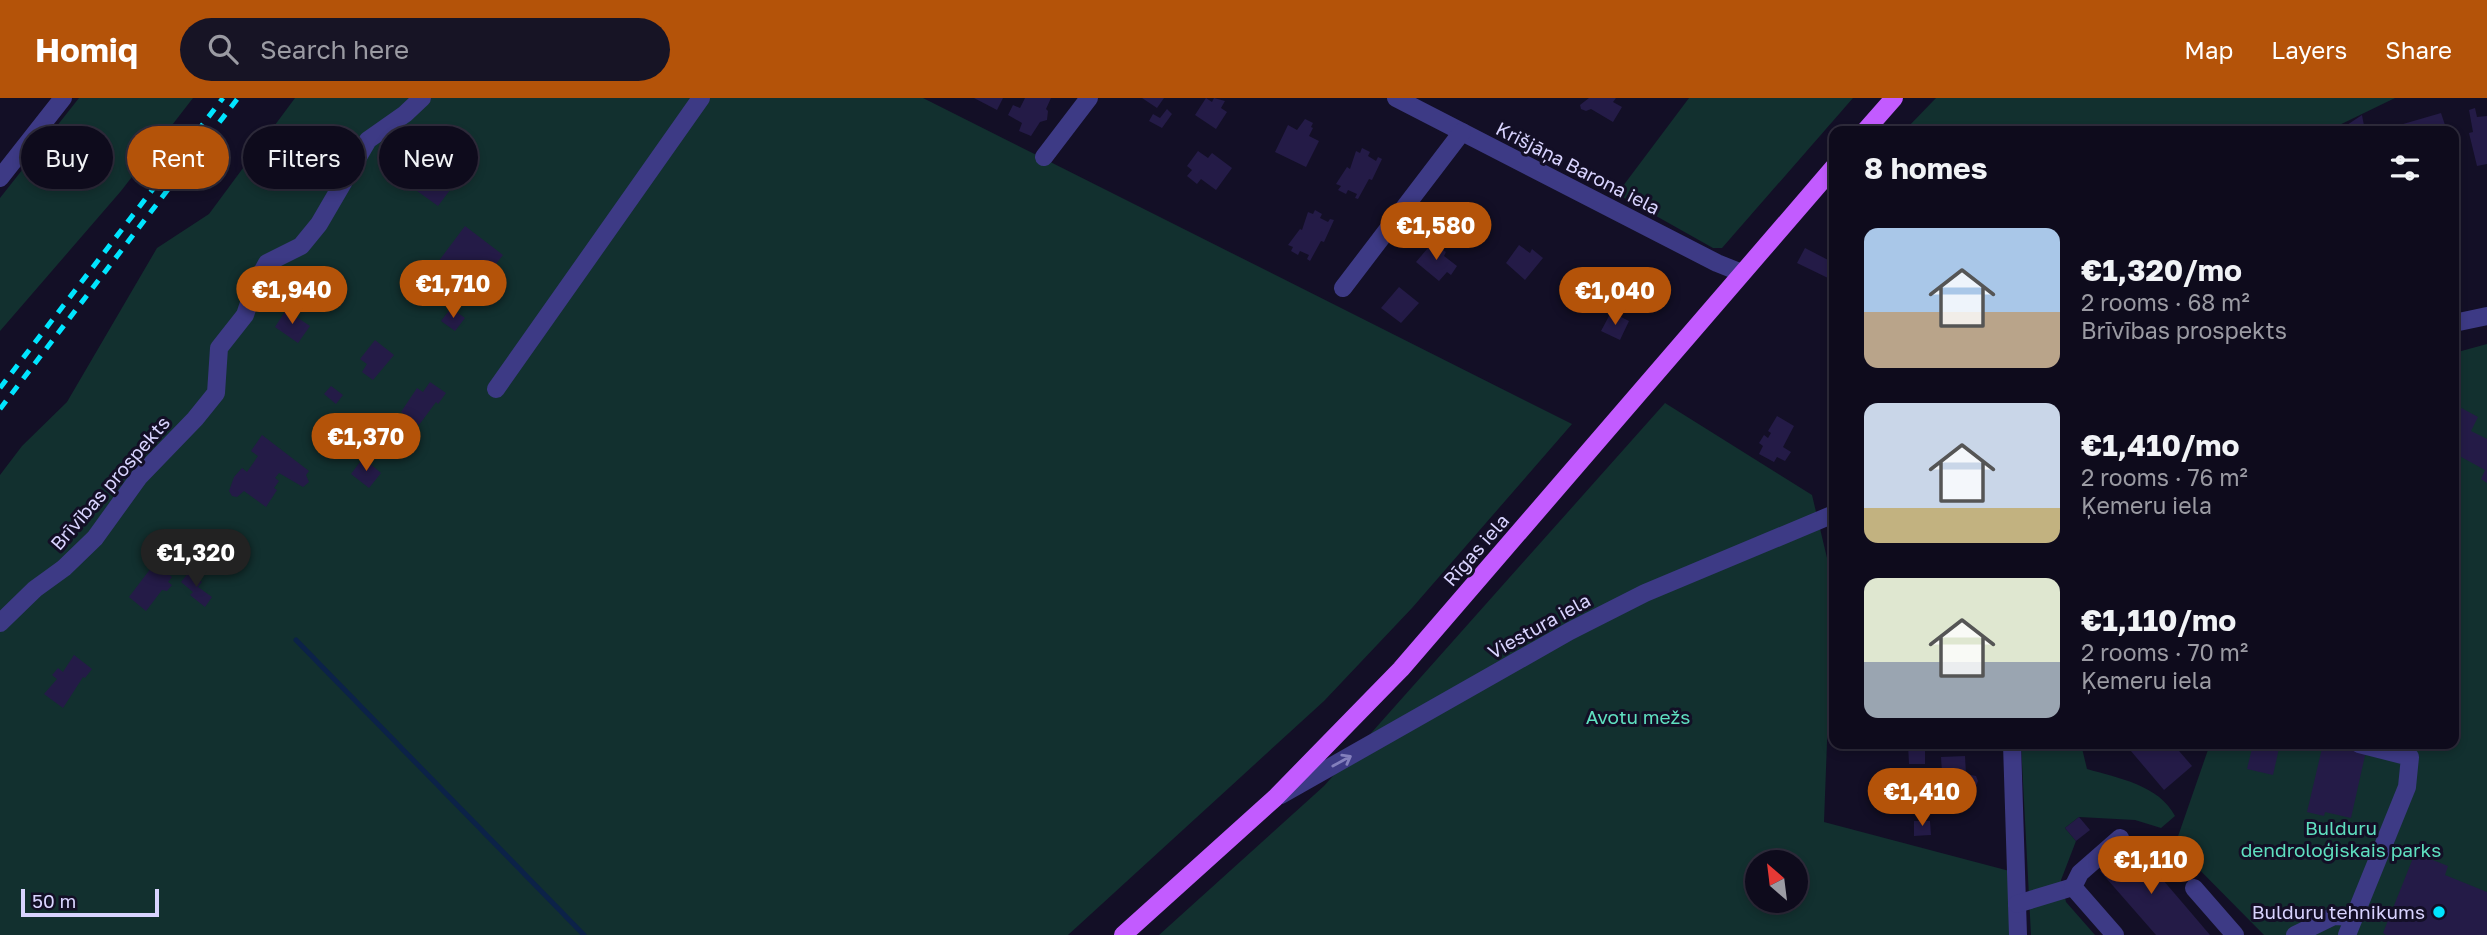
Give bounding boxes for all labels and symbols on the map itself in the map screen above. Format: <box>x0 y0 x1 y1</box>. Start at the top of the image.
street label: Krišjāņa Barona iela <box>1492 116 1664 220</box>
pin: €1,580 <box>1379 202 1493 262</box>
pin: €1,710 <box>396 260 510 320</box>
pin: €1,940 <box>235 266 349 326</box>
pin: €1,040 <box>1558 268 1672 327</box>
street label: Brīvības prospekts <box>45 411 174 554</box>
pin: €1,370 <box>309 414 423 473</box>
street label: Rīgas iela <box>1438 509 1513 590</box>
pin: €1,320 <box>139 530 253 589</box>
street label: Viestura iela <box>1483 588 1594 663</box>
park label: Avotu mežs <box>1586 705 1690 728</box>
one-way arrow <box>1331 754 1352 767</box>
pin: €1,410 <box>1865 768 1979 828</box>
park label: Bulduru dendroloģiskais parks <box>2241 816 2441 861</box>
pin: €1,110 <box>2094 836 2208 896</box>
north arrow <box>1745 850 1808 914</box>
scale bar <box>21 886 159 918</box>
place label: Bulduru tehnikums <box>2252 900 2425 923</box>
marker: Bulduru tehnikums <box>2431 904 2447 920</box>

